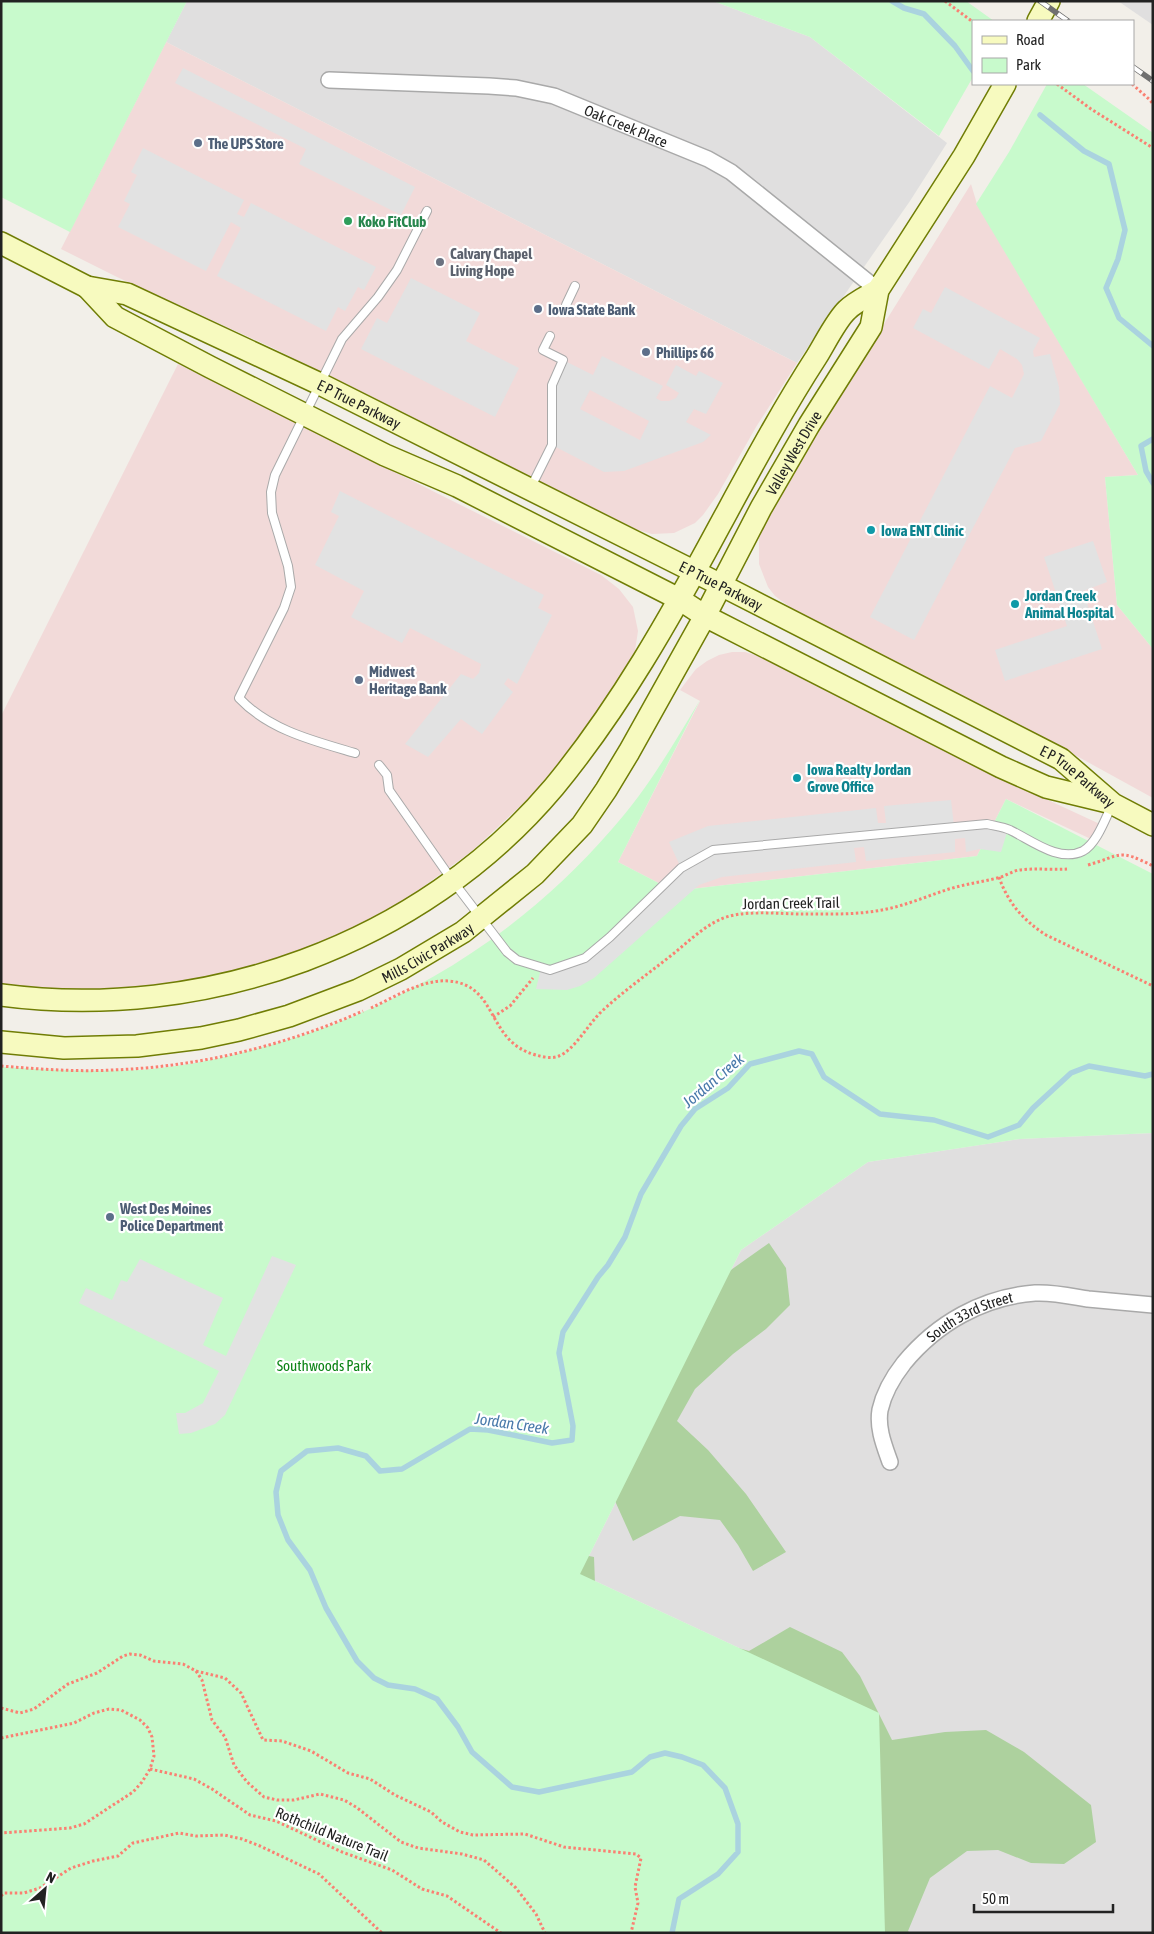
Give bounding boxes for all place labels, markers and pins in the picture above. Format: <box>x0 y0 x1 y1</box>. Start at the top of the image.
place label: The UPS Store <box>208 135 284 152</box>
marker: The UPS Store <box>192 137 204 149</box>
place label: Koko FitClub <box>358 213 426 230</box>
marker: Koko FitClub <box>342 215 354 227</box>
place label: Calvary Chapel Living Hope <box>450 245 533 279</box>
marker: Calvary Chapel Living Hope <box>434 256 446 268</box>
place label: Iowa State Bank <box>548 301 636 318</box>
marker: Iowa State Bank <box>532 303 544 315</box>
place label: Phillips 66 <box>656 344 714 361</box>
marker: Phillips 66 <box>640 346 652 358</box>
place label: Iowa ENT Clinic <box>881 522 964 539</box>
marker: Iowa ENT Clinic <box>865 524 877 536</box>
place label: Jordan Creek Animal Hospital <box>1024 587 1115 621</box>
marker: Jordan Creek Animal Hospital <box>1009 598 1021 610</box>
place label: Midwest Heritage Bank <box>369 663 447 697</box>
marker: Midwest Heritage Bank <box>353 674 365 686</box>
place label: Iowa Realty Jordan Grove Office <box>807 761 911 795</box>
marker: Iowa Realty Jordan Grove Office <box>791 772 803 784</box>
place label: West Des Moines Police Department <box>119 1200 224 1234</box>
marker: West Des Moines Police Department <box>104 1211 116 1223</box>

